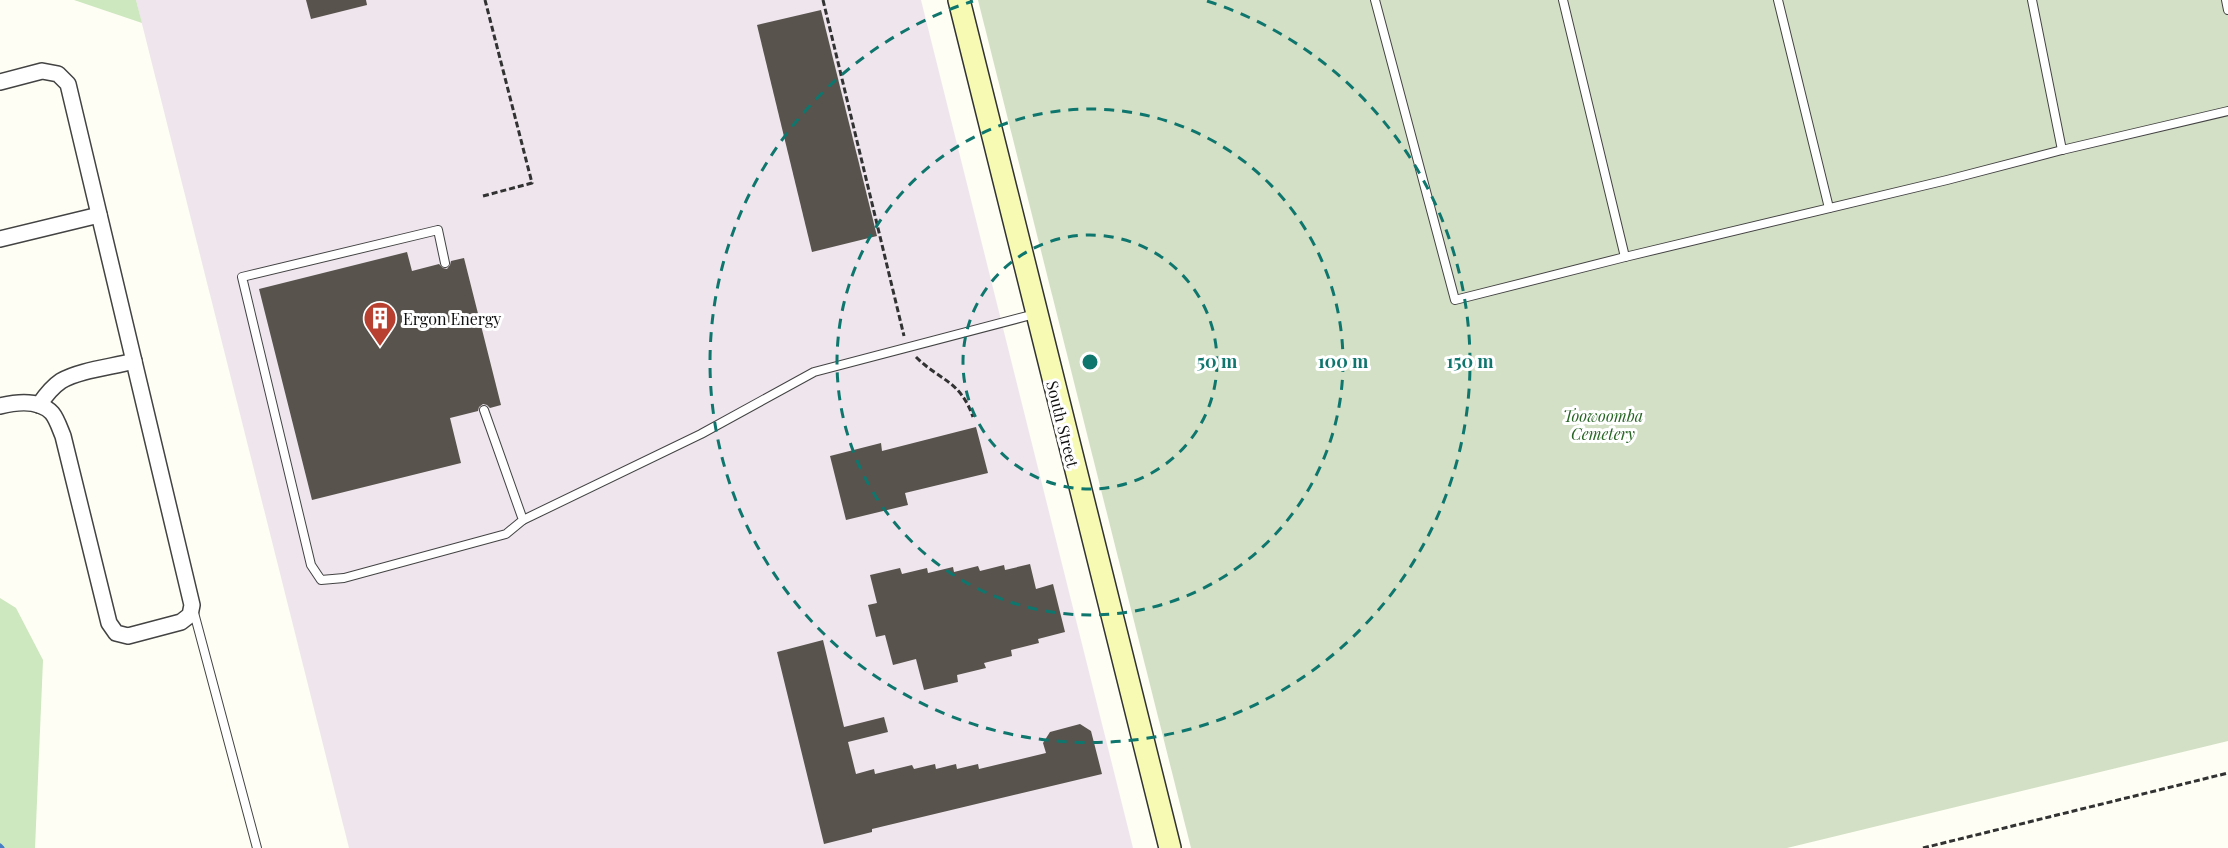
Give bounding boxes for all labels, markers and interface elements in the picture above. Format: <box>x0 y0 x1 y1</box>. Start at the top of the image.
building icon: Ergon Energy <box>362 300 398 347</box>
place label: Ergon Energy <box>403 308 501 329</box>
text: 50 m <box>1197 349 1238 373</box>
text: 100 m <box>1318 349 1369 373</box>
text: 150 m <box>1446 349 1494 373</box>
centre of rings <box>1080 352 1100 372</box>
street label: South Street <box>1042 378 1084 470</box>
park label: Toowoomba Cemetery <box>1563 405 1643 444</box>

